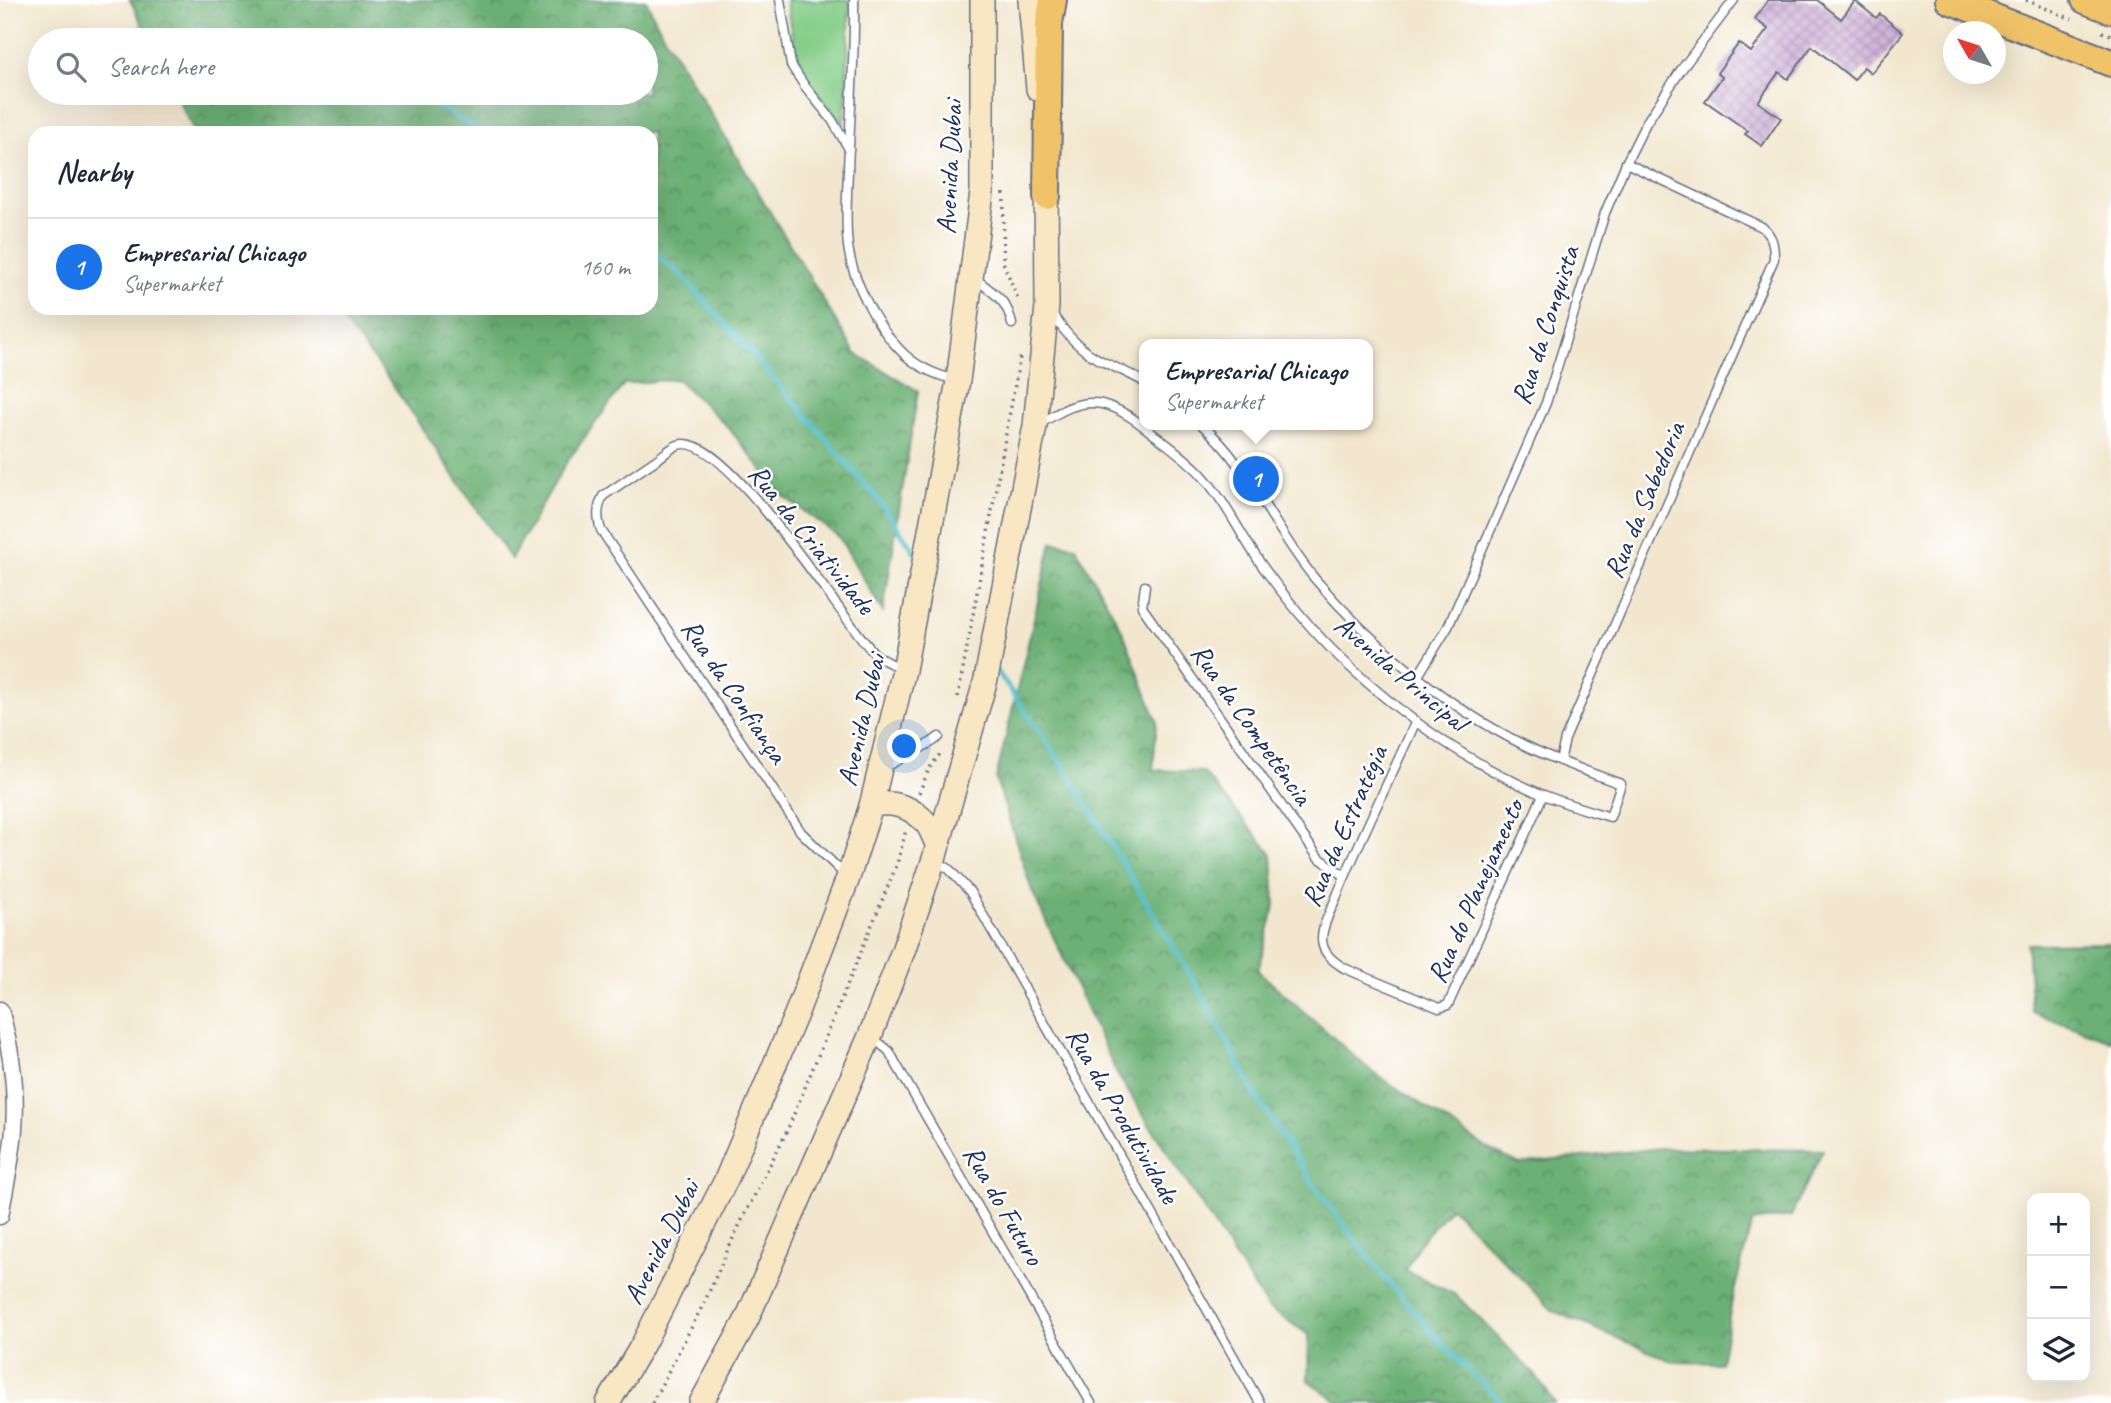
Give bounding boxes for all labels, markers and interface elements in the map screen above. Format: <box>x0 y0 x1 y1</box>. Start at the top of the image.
north arrow <box>1943 21 2006 84</box>
search box <box>28 28 658 105</box>
icon: search <box>52 48 90 86</box>
text: Search here <box>108 50 214 83</box>
street label: Avenida Dubai <box>928 95 970 235</box>
text: Nearby <box>56 153 132 191</box>
text: Empresarial Chicago <box>123 236 305 269</box>
street label: Rua da Conquista <box>1503 240 1588 409</box>
text: 1 <box>74 253 84 282</box>
text: 160 m <box>581 253 630 282</box>
text: Supermarket <box>123 269 221 298</box>
popup <box>1139 339 1373 430</box>
text: Empresarial Chicago <box>1165 354 1347 387</box>
text: Supermarket <box>1165 387 1263 416</box>
street label: Rua da Sabedoria <box>1595 415 1693 583</box>
pin: 1 <box>1233 453 1279 505</box>
street label: Rua da Criatividade <box>741 457 884 623</box>
street label: Avenida Principal <box>1327 607 1479 742</box>
street label: Rua da Confiança <box>674 612 797 771</box>
street label: Rua da Competência <box>1183 637 1322 813</box>
street label: Avenida Dubai <box>829 647 894 789</box>
your location <box>887 729 921 763</box>
street label: Rua da Estratégia <box>1293 738 1396 912</box>
street label: Rua do Planejamento <box>1419 791 1532 988</box>
street label: Rua da Produtividade <box>1058 1021 1188 1211</box>
street label: Rua do Futuro <box>956 1139 1053 1273</box>
street label: Avenida Dubai <box>615 1171 709 1310</box>
map controls <box>2027 1193 2090 1382</box>
button: + <box>2027 1193 2090 1256</box>
button: − <box>2027 1256 2090 1319</box>
button: layers <box>2027 1319 2090 1382</box>

